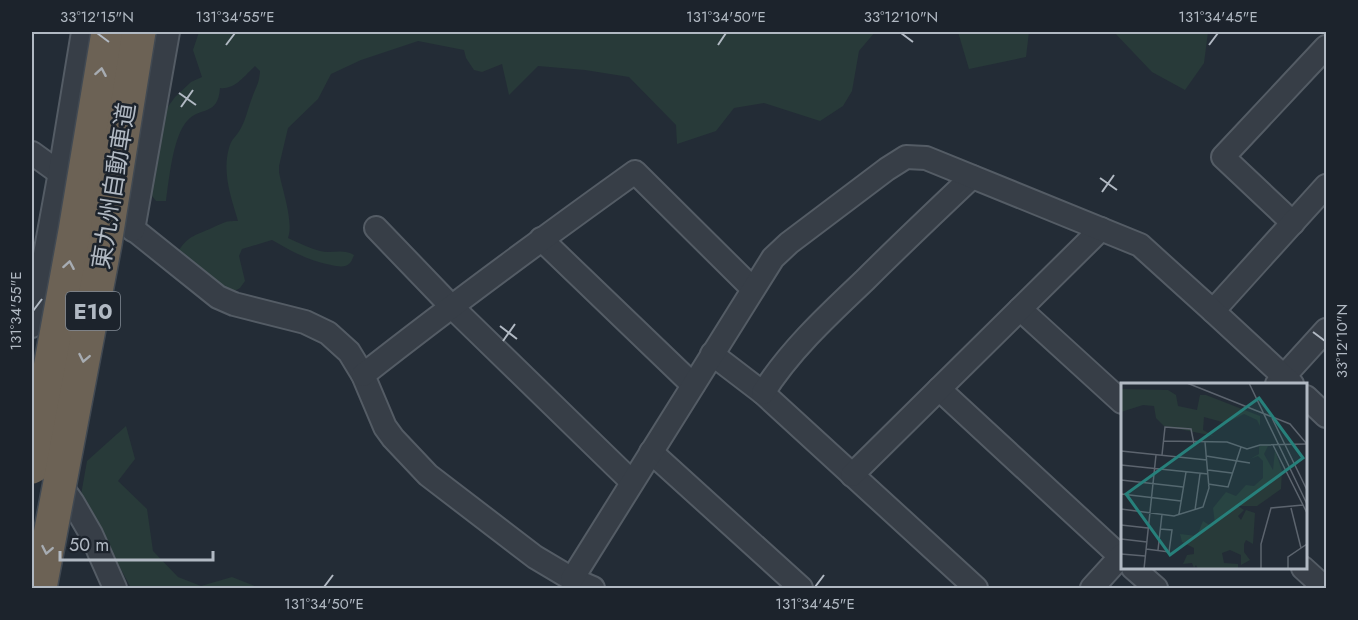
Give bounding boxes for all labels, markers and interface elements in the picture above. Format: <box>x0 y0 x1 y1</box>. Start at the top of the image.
text: 33°12'15"N <box>60 6 134 28</box>
text: 131°34'55"E <box>195 6 275 28</box>
text: 131°34'50"E <box>686 6 766 28</box>
text: 33°12'10"N <box>864 6 938 28</box>
text: 131°34'45"E <box>1178 6 1258 28</box>
one-way arrow <box>95 68 107 77</box>
street label: 東九州自動車道 <box>83 100 144 272</box>
one-way arrow <box>62 260 75 270</box>
text: 131°34'55"E <box>5 271 27 351</box>
road number: E10 <box>66 292 120 330</box>
text: 33°12'10"N <box>1331 304 1353 378</box>
one-way arrow <box>78 353 91 363</box>
inset map <box>1121 383 1307 569</box>
scale bar <box>60 524 213 562</box>
text: 50 m <box>69 532 109 558</box>
one-way arrow <box>41 545 54 555</box>
text: 131°34'50"E <box>284 593 364 615</box>
text: 131°34'45"E <box>775 593 855 615</box>

